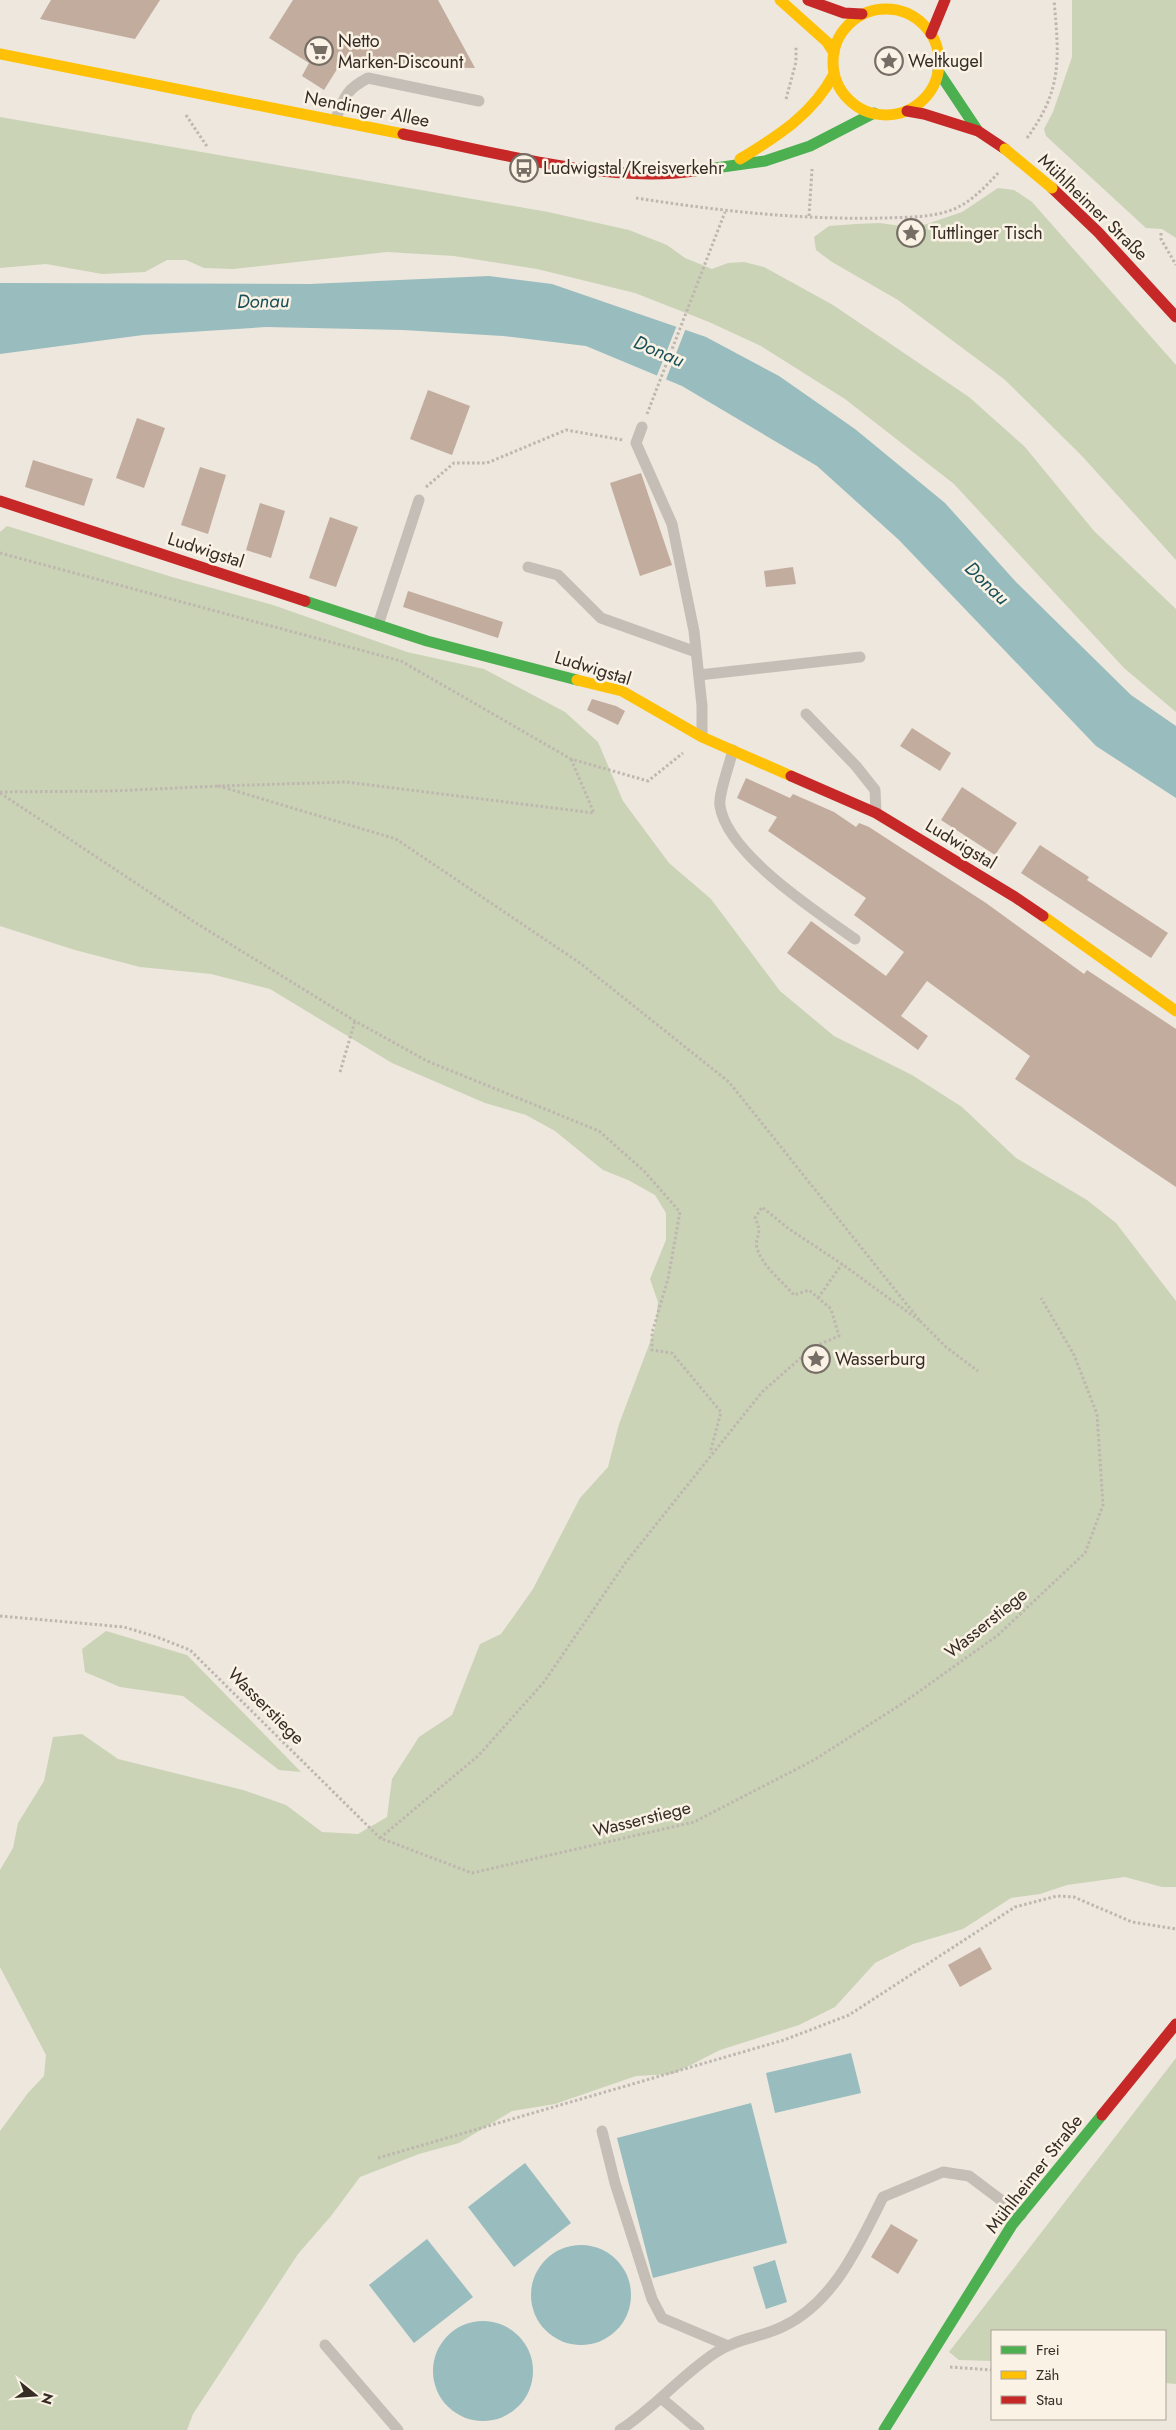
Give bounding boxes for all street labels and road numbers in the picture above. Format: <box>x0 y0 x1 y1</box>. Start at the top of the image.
street label: Nendinger Allee <box>302 84 432 134</box>
street label: Mühlheimer Straße <box>1032 148 1154 266</box>
street label: Ludwigstal <box>164 525 248 575</box>
street label: Ludwigstal <box>551 644 635 692</box>
street label: Ludwigstal <box>920 813 1002 875</box>
street label: Wasserstiege <box>939 1582 1033 1664</box>
street label: Wasserstiege <box>222 1662 310 1750</box>
street label: Wasserstiege <box>590 1794 694 1844</box>
street label: Mühlheimer Straße <box>979 2109 1089 2239</box>

